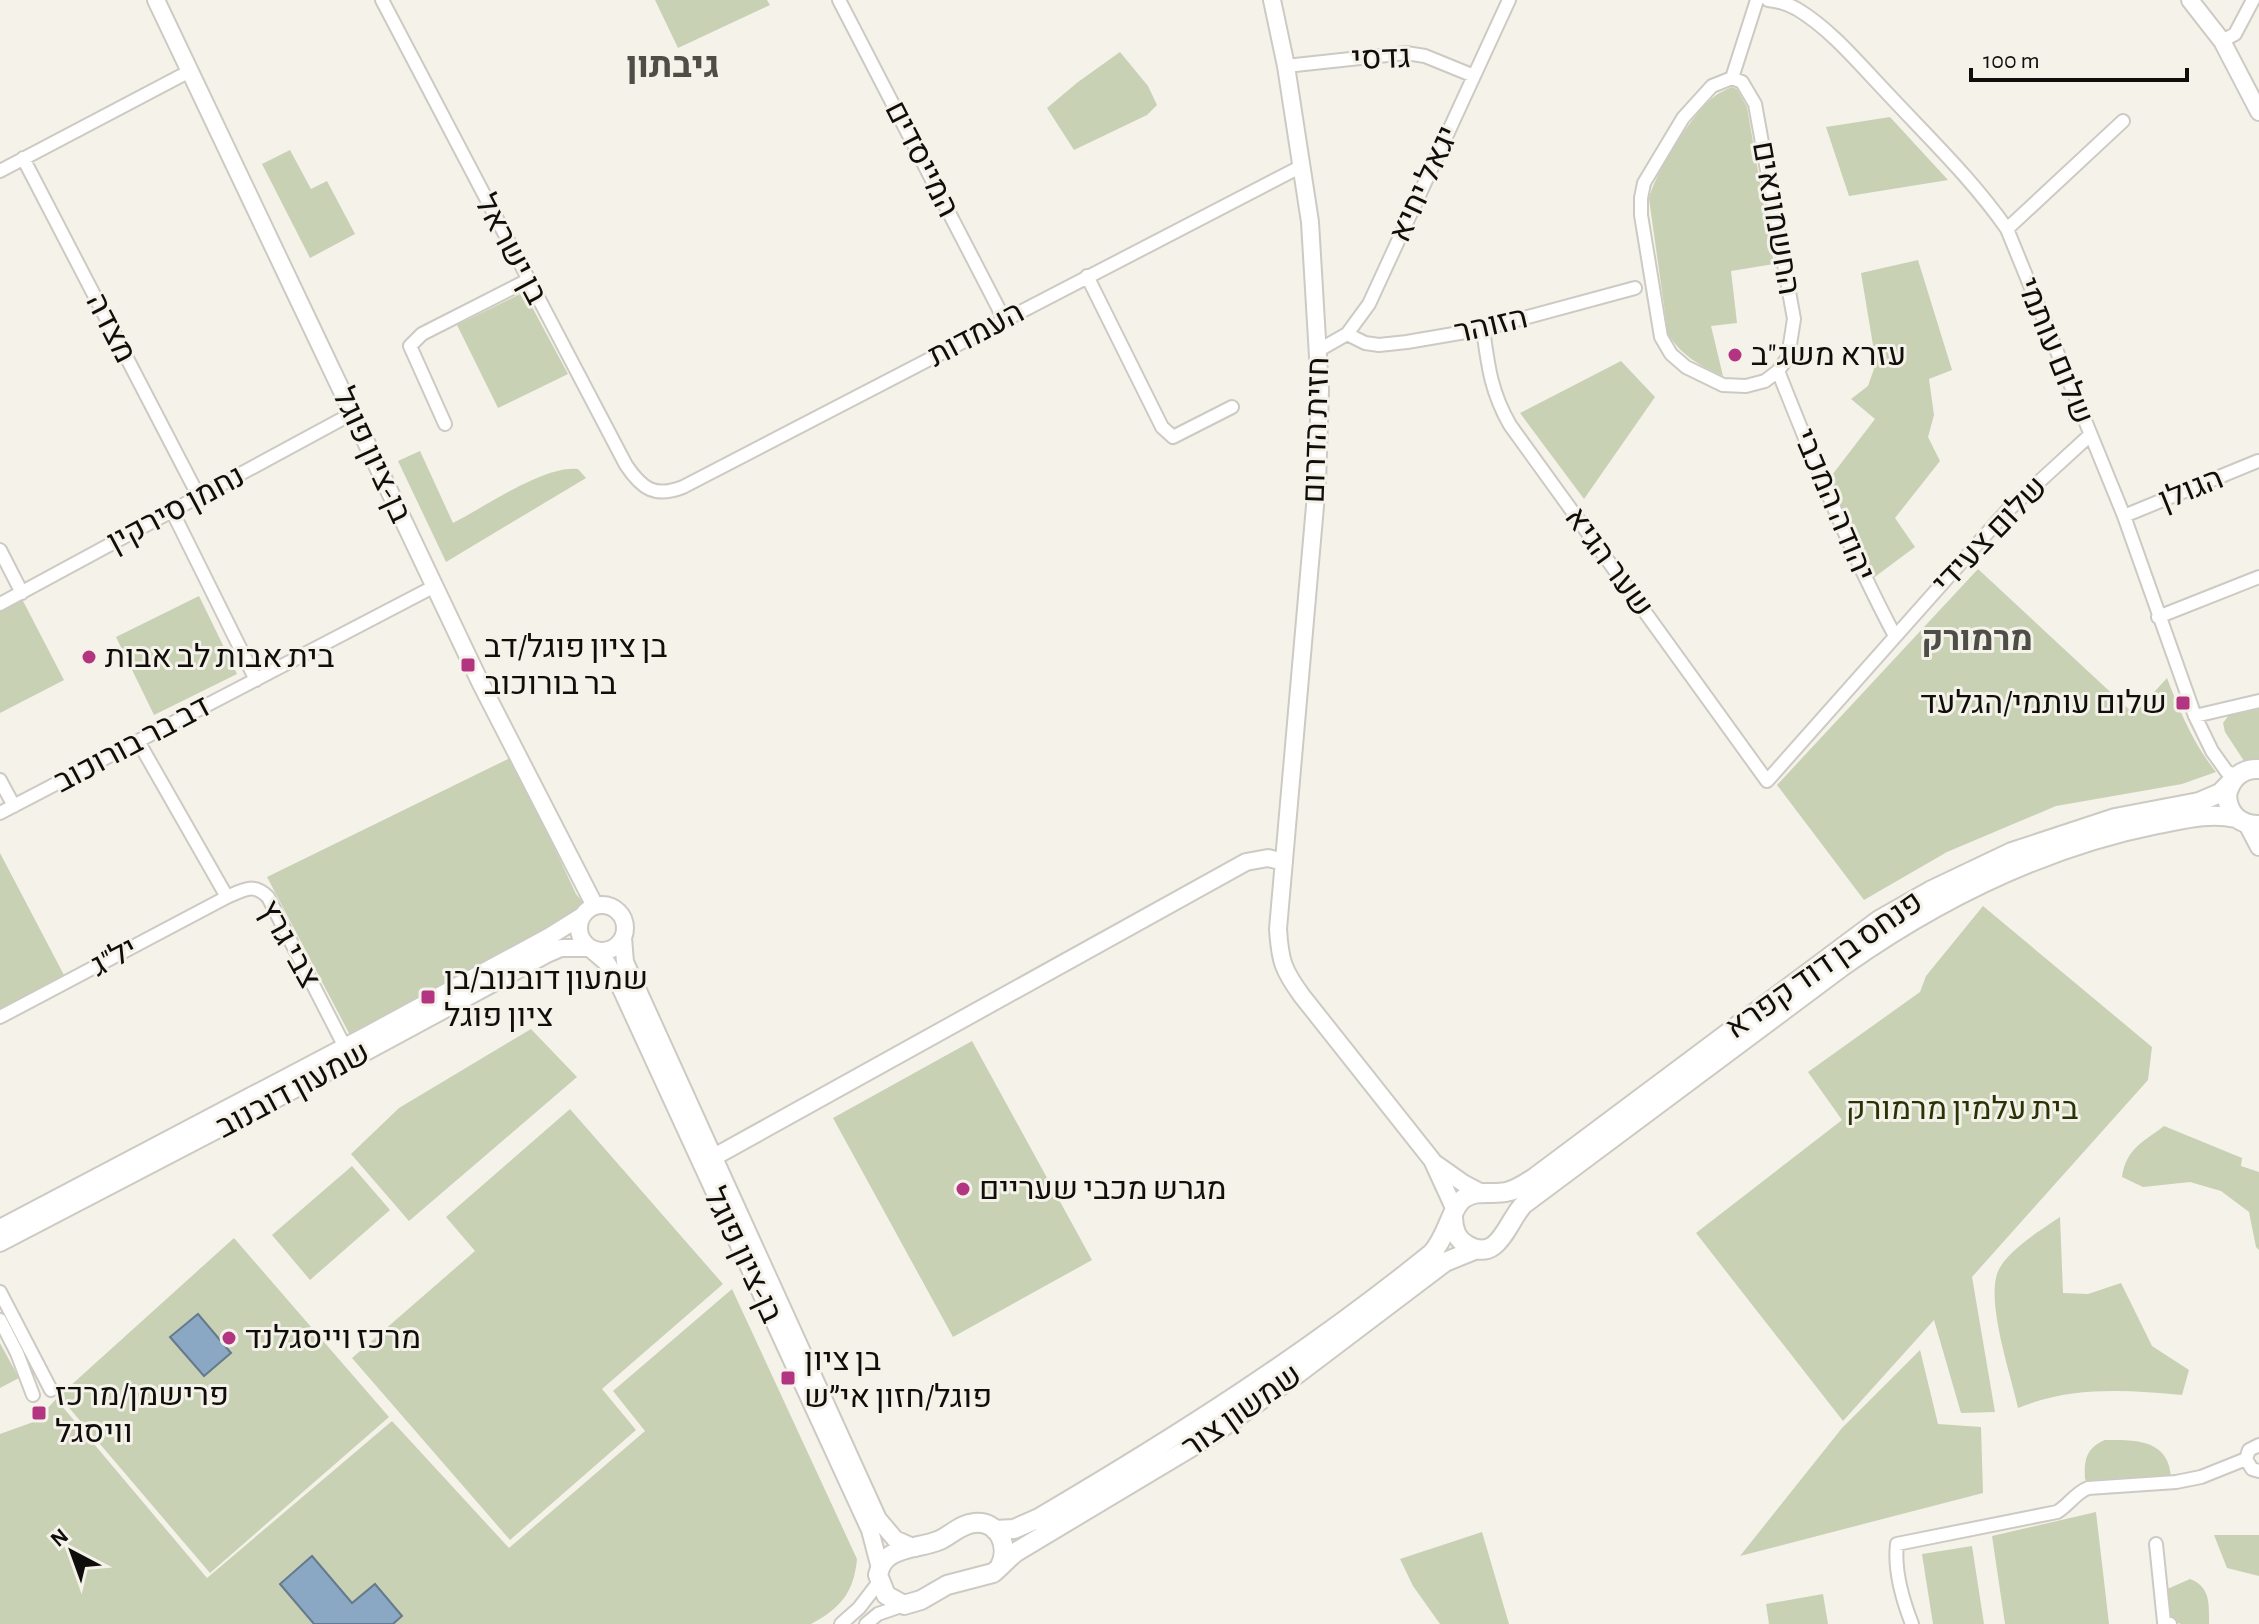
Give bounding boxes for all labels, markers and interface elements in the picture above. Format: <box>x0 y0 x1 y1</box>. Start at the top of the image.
scale bar <box>1971 32 2187 82</box>
street label: גדסי <box>1351 41 1411 75</box>
district label: גיבתון <box>626 48 720 84</box>
text: 100 m <box>1983 49 2040 73</box>
street label: המייסדים <box>879 96 965 222</box>
street label: יגאל יחיא <box>1383 121 1465 247</box>
street label: החשמונאים <box>1747 139 1805 297</box>
street label: בן ישראל <box>469 189 553 309</box>
street label: שלום עותמי <box>2011 273 2099 429</box>
street label: מצדה <box>80 288 142 368</box>
street label: העמדות <box>923 296 1029 372</box>
street label: הזוהר <box>1451 301 1531 349</box>
place label: עזרא משג"ב <box>1751 339 1906 371</box>
marker: עזרא משג"ב <box>1726 346 1744 364</box>
street label: חזית הדרום <box>1297 356 1335 504</box>
street label: בן-ציון פוגל <box>327 382 417 528</box>
street label: יהודה המכבי <box>1788 424 1880 586</box>
street label: נחמן סירקין <box>102 460 250 558</box>
street label: הגולן <box>2154 462 2228 516</box>
street label: שלום צעידי <box>1927 470 2053 600</box>
street label: שער הגיא <box>1559 502 1659 622</box>
district label: מרמורק <box>1921 623 2033 657</box>
place label: בן ציון פוגל/דב בר בורוכוב <box>484 631 668 700</box>
place label: בית אבות לב אבות <box>105 641 334 673</box>
marker: בית אבות לב אבות <box>80 648 98 666</box>
marker: בן ציון פוגל/דב בר בורוכוב <box>459 656 477 674</box>
place label: שלום עותמי/הגלעד <box>1920 687 2167 719</box>
street label: דב בר בורוכוב <box>49 690 215 798</box>
marker: שלום עותמי/הגלעד <box>2174 694 2192 712</box>
street label: פנחס בן דוד קפרא <box>1720 885 1928 1045</box>
street label: צבי גרץ <box>252 895 326 993</box>
street label: יל"ג <box>86 932 142 982</box>
place label: שמעון דובנוב/בן ציון פוגל <box>444 963 648 1032</box>
marker: שמעון דובנוב/בן ציון פוגל <box>419 988 437 1006</box>
street label: שמעון דובנוב <box>211 1036 375 1144</box>
park label: בית עלמין מרמורק <box>1846 1093 2078 1125</box>
place label: מגרש מכבי שעריים <box>979 1173 1227 1205</box>
marker: מגרש מכבי שעריים <box>954 1180 972 1198</box>
street label: בן-ציון פוגל <box>698 1182 788 1328</box>
place label: מרכז וייסגלנד <box>245 1322 421 1354</box>
marker: מרכז וייסגלנד <box>220 1329 238 1347</box>
place label: בן ציון פוגל/חזון אי״ש <box>804 1344 992 1413</box>
street label: שמשון צור <box>1176 1358 1308 1464</box>
marker: בן ציון פוגל/חזון אי״ש <box>779 1369 797 1387</box>
place label: פרישמן/מרכז וויסגל <box>55 1379 229 1448</box>
marker: פרישמן/מרכז וויסגל <box>30 1404 48 1422</box>
north arrow <box>32 1512 112 1592</box>
text: N <box>47 1524 73 1551</box>

